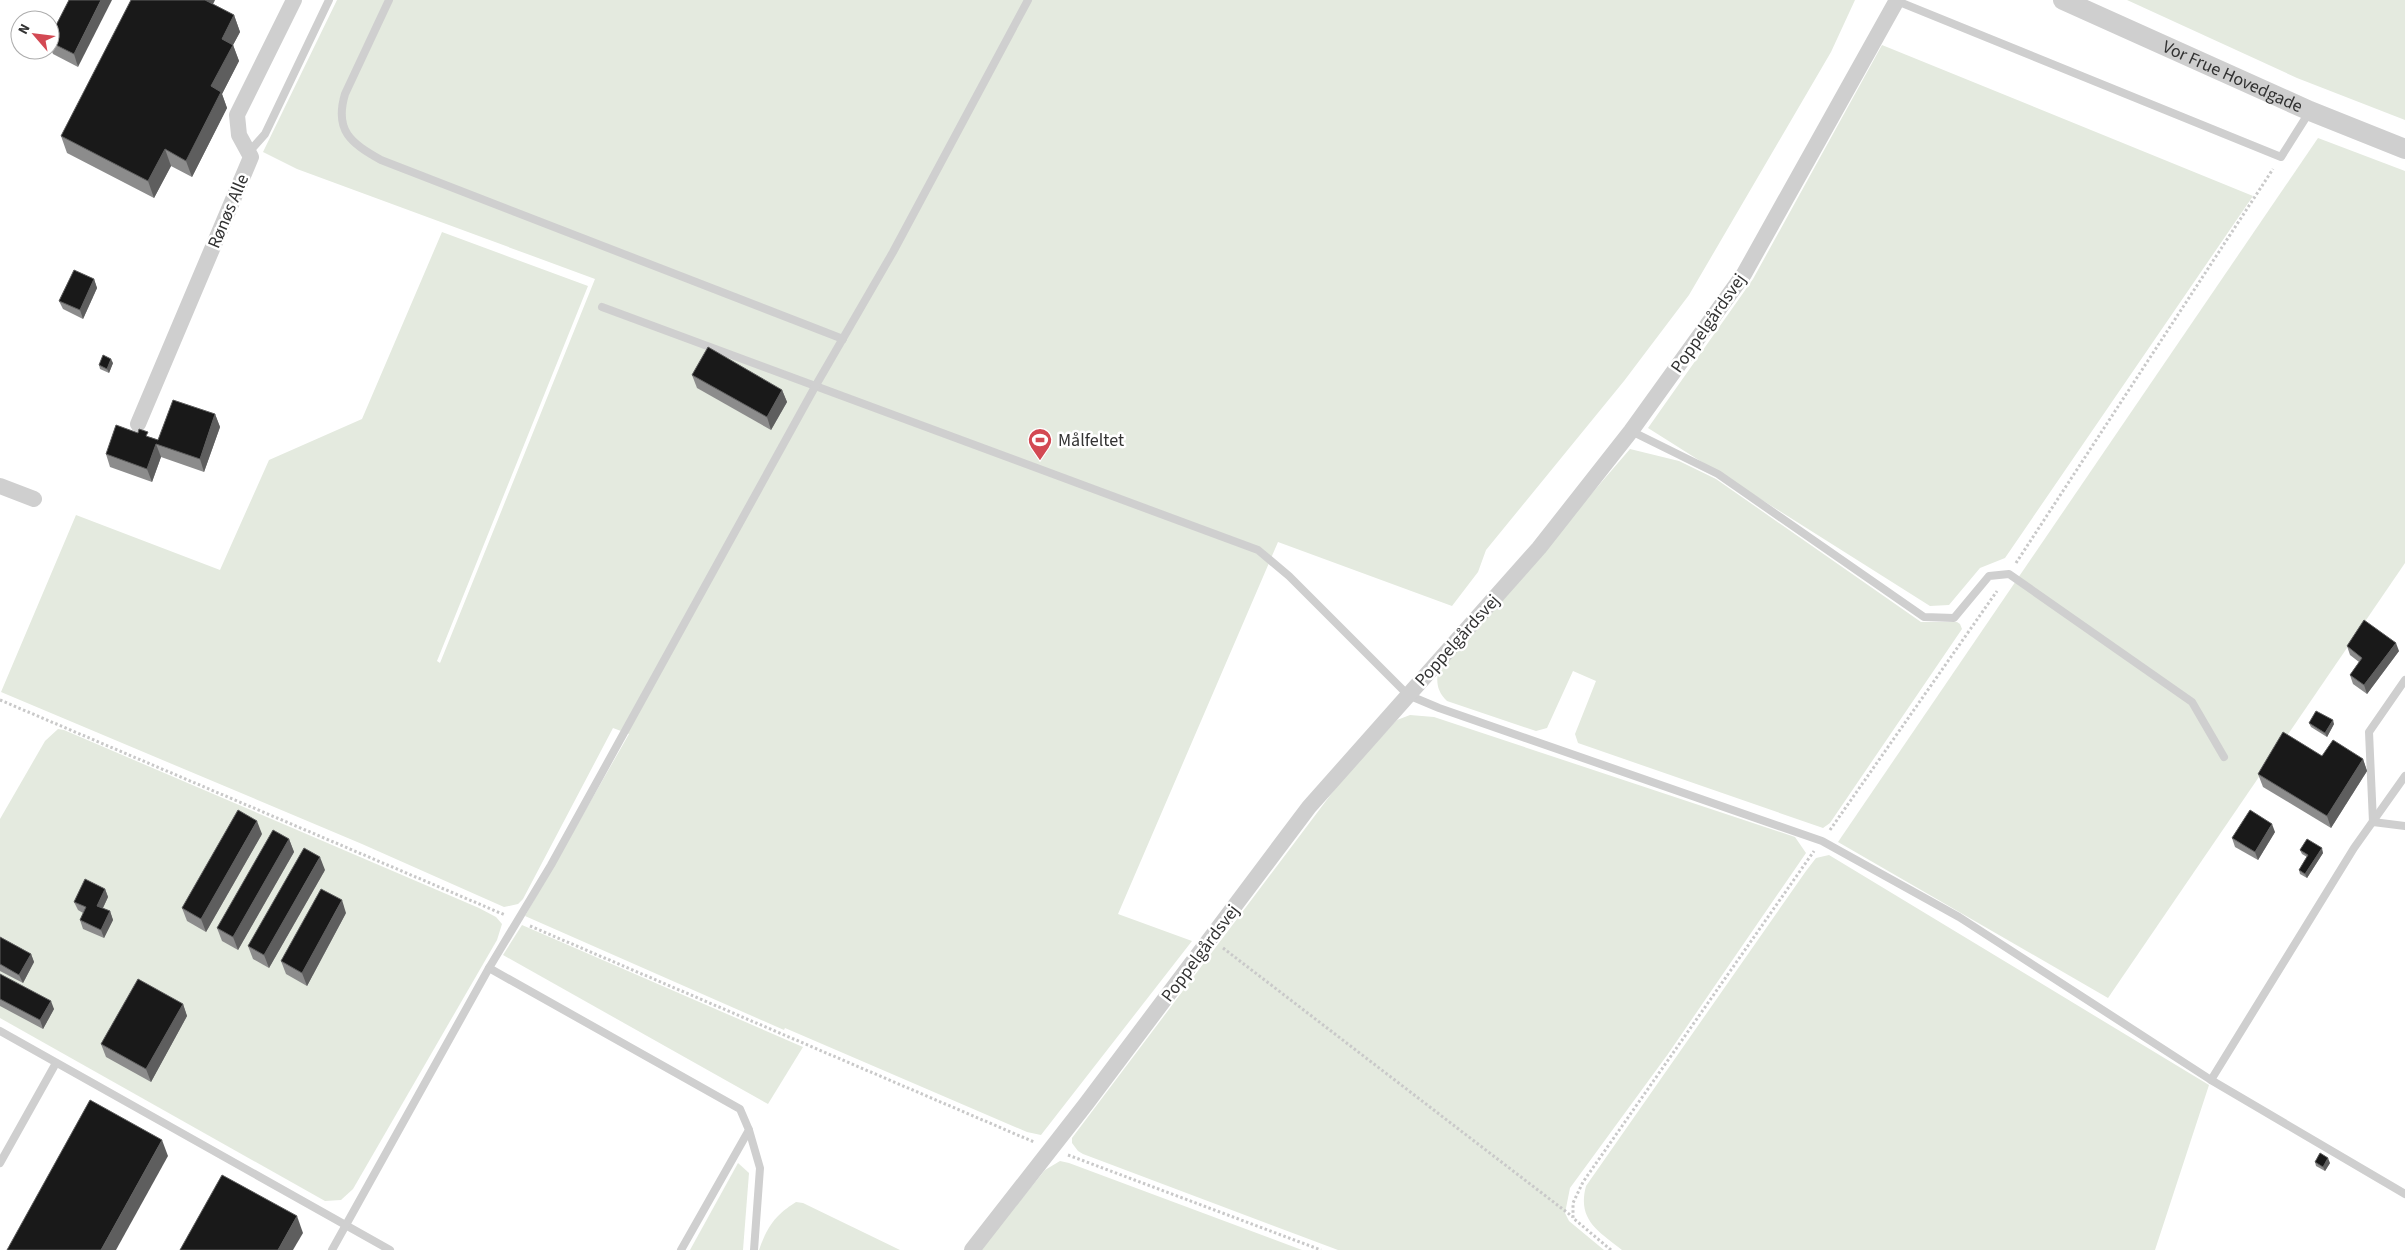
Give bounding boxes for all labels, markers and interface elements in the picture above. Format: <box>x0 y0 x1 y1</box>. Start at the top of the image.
north arrow <box>10 10 60 60</box>
text: N <box>13 21 35 38</box>
street label: Vor Frue Hovedgade <box>2158 34 2307 119</box>
street label: Rønøs Alle <box>202 170 255 252</box>
street label: Poppelgårdsvej <box>1665 269 1752 378</box>
sports icon: Målfeltet <box>1027 427 1053 461</box>
place label: Målfeltet <box>1058 428 1124 453</box>
street label: Poppelgårdsvej <box>1409 589 1506 692</box>
street label: Poppelgårdsvej <box>1155 899 1245 1007</box>

